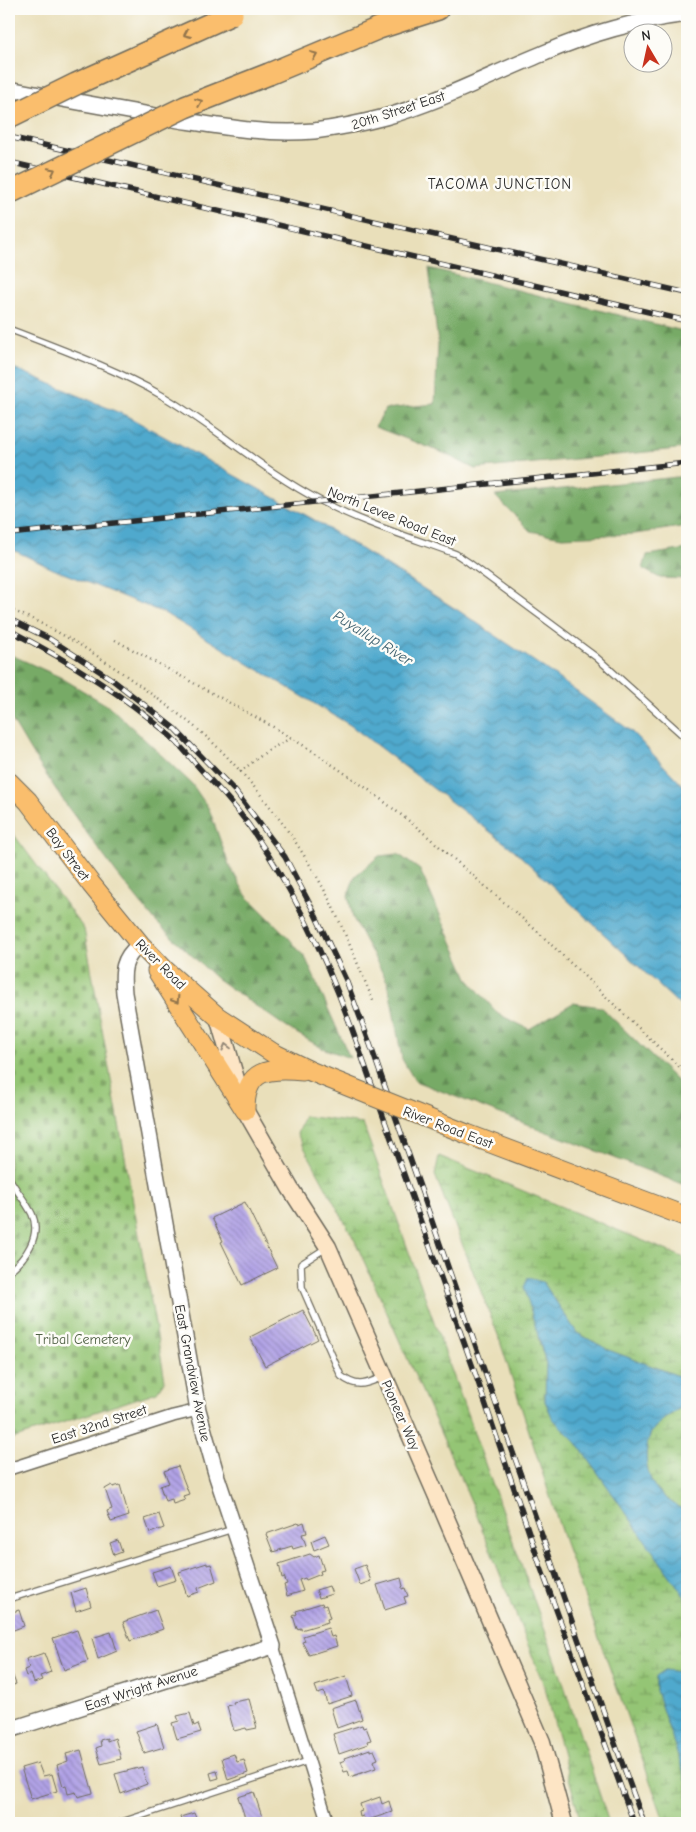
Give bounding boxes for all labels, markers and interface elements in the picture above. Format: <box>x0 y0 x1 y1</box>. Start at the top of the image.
north arrow <box>624 22 674 72</box>
text: N <box>640 27 652 45</box>
one-way arrow <box>183 28 192 38</box>
one-way arrow <box>309 51 318 62</box>
street label: 20th Street East <box>349 87 448 134</box>
one-way arrow <box>194 98 203 108</box>
one-way arrow <box>47 167 56 177</box>
district label: TACOMA JUNCTION <box>428 175 572 193</box>
street label: North Levee Road East <box>325 483 459 550</box>
water label: Puyallup River <box>330 606 417 670</box>
street label: Bay Street <box>42 824 94 885</box>
street label: River Road <box>132 936 189 993</box>
one-way arrow <box>169 995 179 1004</box>
one-way arrow <box>221 1044 231 1052</box>
street label: River Road East <box>401 1103 496 1153</box>
street label: East Grandview Avenue <box>171 1303 214 1443</box>
park label: Tribal Cemetery <box>35 1331 131 1348</box>
street label: Pioneer Way <box>378 1377 424 1454</box>
street label: East 32nd Street <box>49 1401 150 1448</box>
street label: East Wright Avenue <box>83 1662 200 1715</box>

